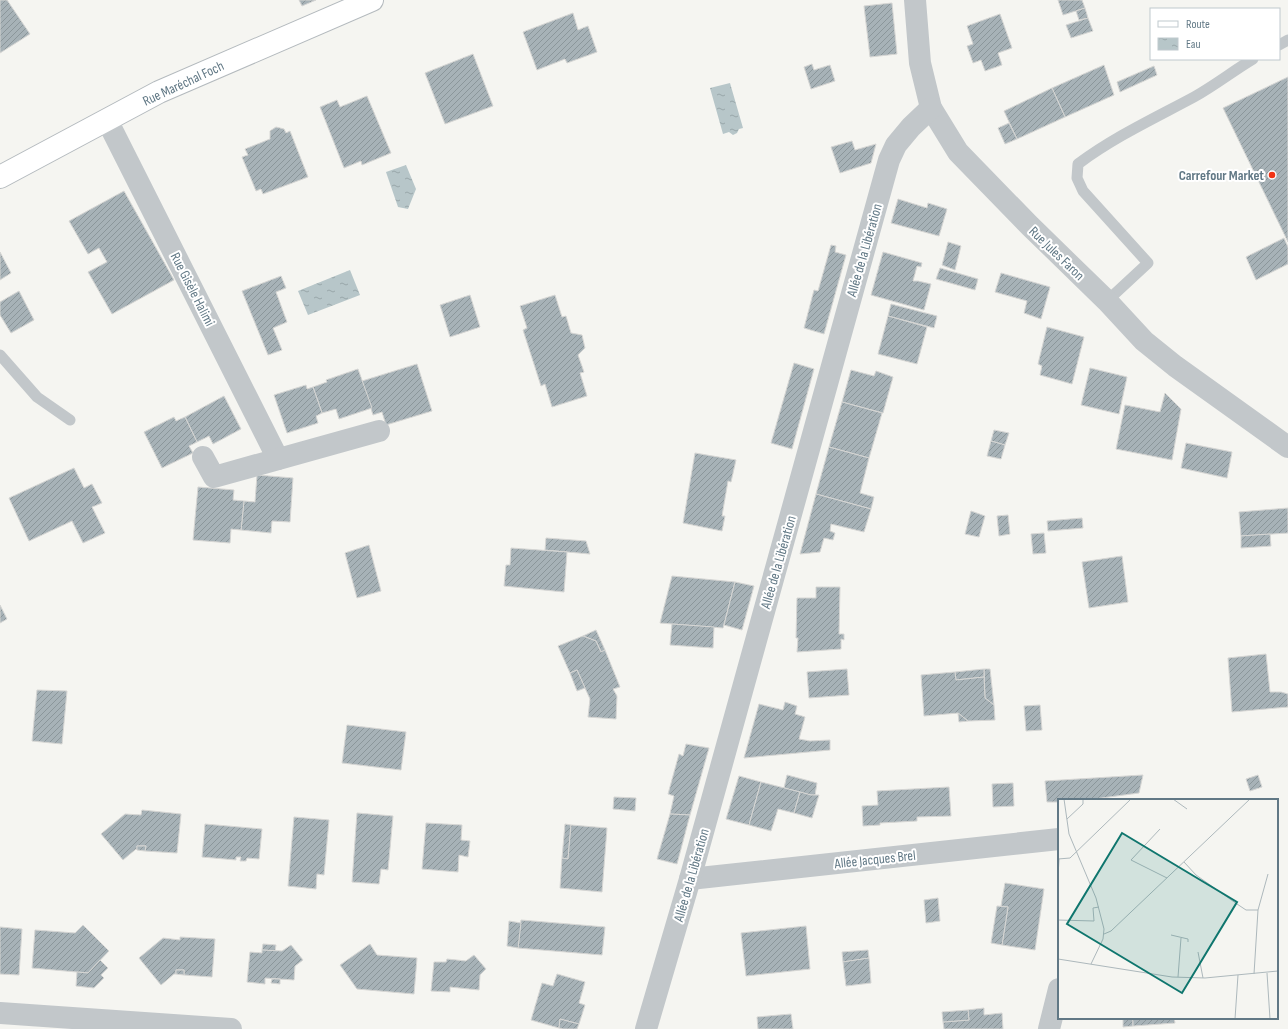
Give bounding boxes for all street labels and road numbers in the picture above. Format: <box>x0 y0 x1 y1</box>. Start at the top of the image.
street label: Rue Maréchal Foch <box>140 57 227 110</box>
street label: Allée de la Libération <box>843 202 886 300</box>
street label: Rue Jules Faron <box>1025 223 1088 284</box>
street label: Rue Gisèle Halimi <box>167 250 218 329</box>
street label: Allée de la Libération <box>757 514 800 612</box>
street label: Allée de la Libération <box>670 827 713 925</box>
street label: Allée Jacques Brel <box>833 847 916 872</box>

